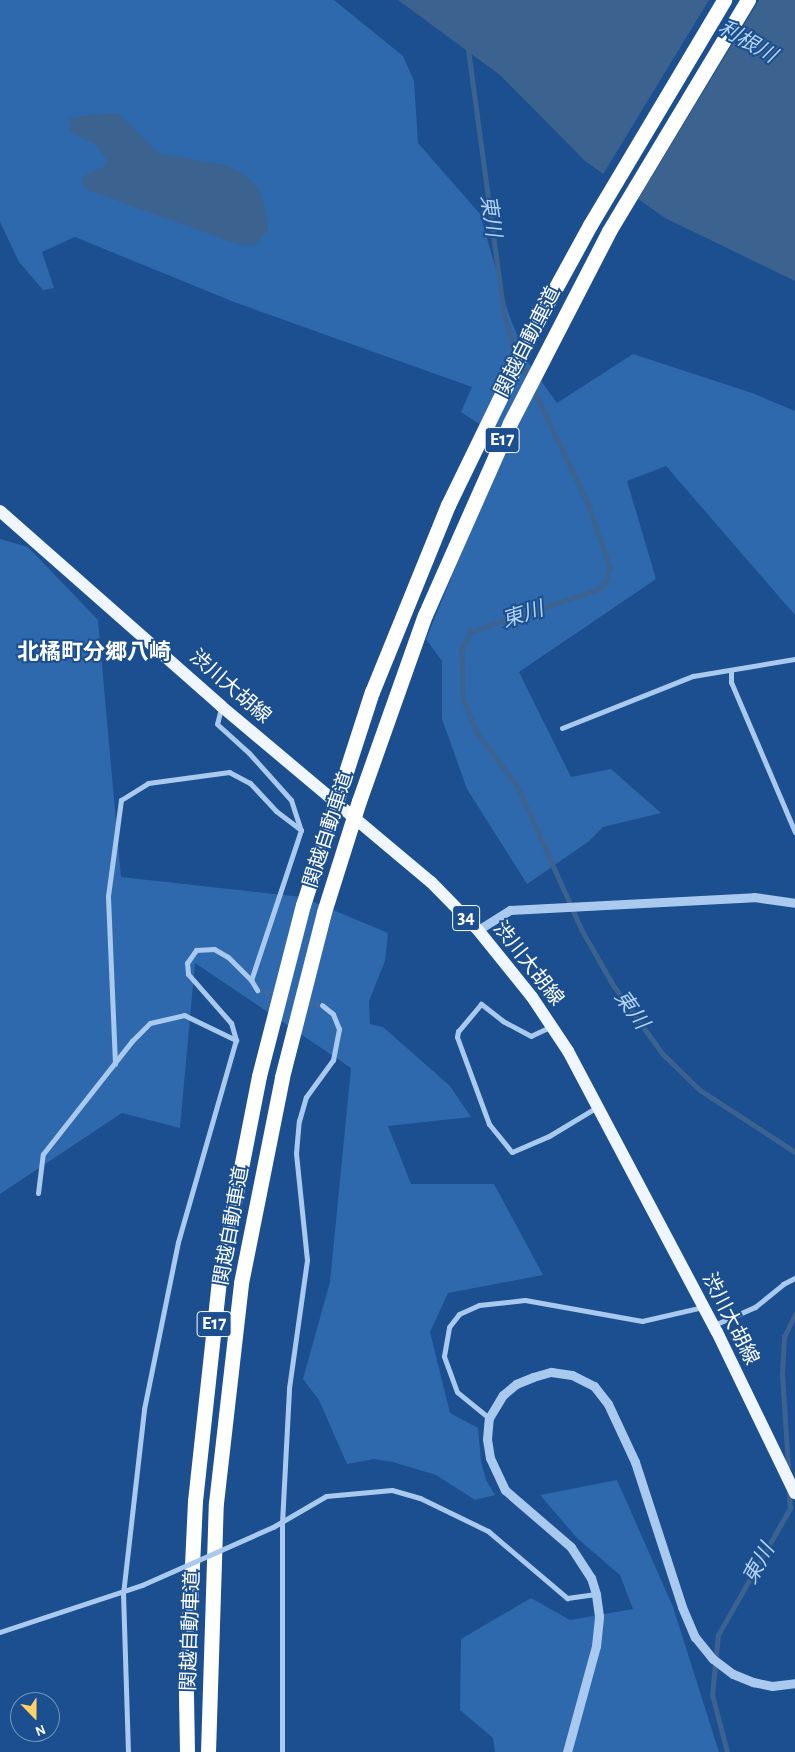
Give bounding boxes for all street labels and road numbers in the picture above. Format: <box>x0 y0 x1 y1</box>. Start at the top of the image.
street label: 関越自動車道 <box>490 283 566 401</box>
road number: E17 <box>484 424 520 456</box>
street label: 渋川大胡線 <box>184 645 276 729</box>
street label: 関越自動車道 <box>299 769 359 891</box>
road number: 34 <box>451 901 481 934</box>
street label: 渋川大胡線 <box>488 917 568 1011</box>
street label: 関越自動車道 <box>210 1165 254 1287</box>
street label: 渋川大胡線 <box>697 1269 763 1369</box>
road number: E17 <box>196 1308 232 1340</box>
street label: 関越自動車道 <box>177 1571 205 1691</box>

